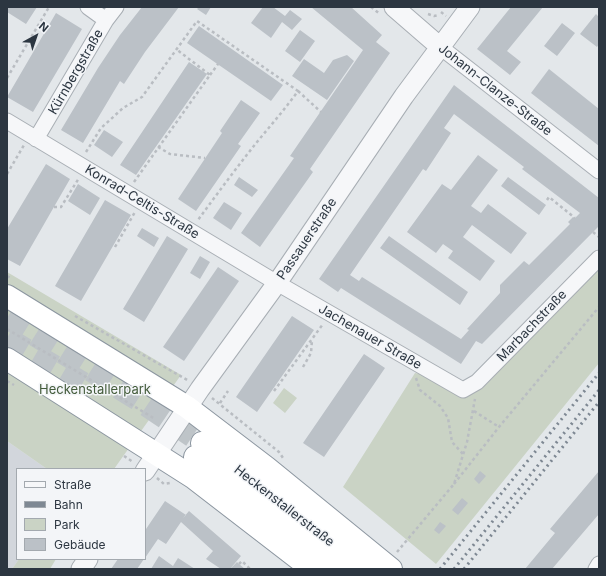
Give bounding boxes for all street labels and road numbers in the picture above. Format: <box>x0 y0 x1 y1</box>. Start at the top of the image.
street label: Kürnbergstraße <box>45 27 107 117</box>
street label: Johann-Clanze-Straße <box>435 41 555 139</box>
street label: Konrad-Celtis-Straße <box>82 162 202 242</box>
street label: Passauerstraße <box>274 195 340 283</box>
street label: Marbachstraße <box>494 287 570 365</box>
street label: Jachenauer Straße <box>316 301 424 373</box>
street label: Heckenstallerstraße <box>231 462 337 550</box>

